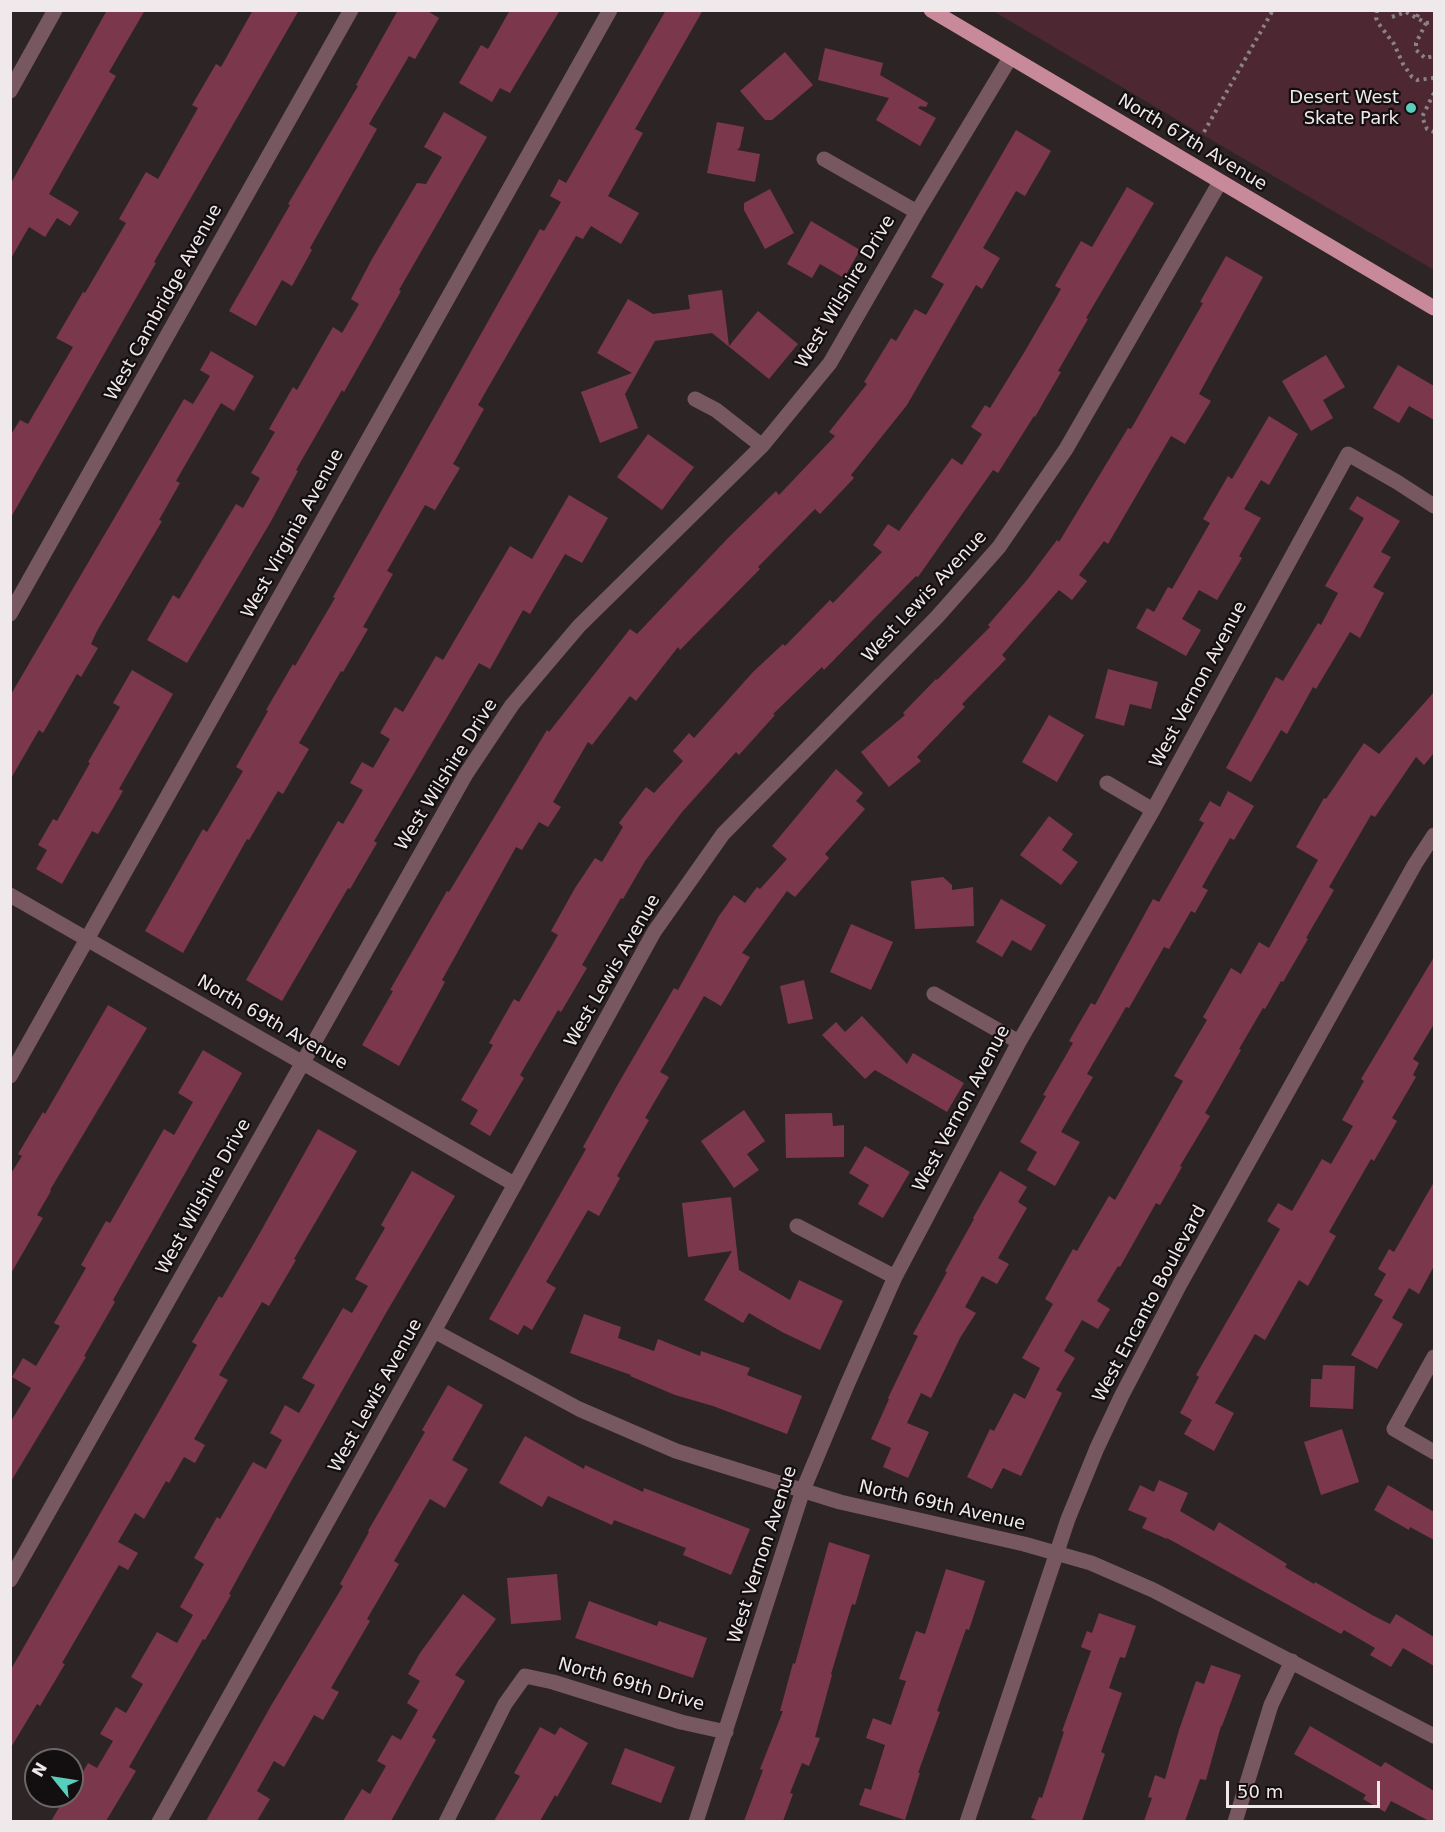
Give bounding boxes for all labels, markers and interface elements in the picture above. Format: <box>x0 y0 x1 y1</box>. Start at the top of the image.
place label: Desert West Skate Park <box>1289 87 1399 130</box>
street label: North 67th Avenue <box>1114 90 1270 196</box>
marker: Desert West Skate Park <box>1404 101 1418 115</box>
street label: West Cambridge Avenue <box>101 201 227 405</box>
street label: West Wilshire Drive <box>792 211 900 373</box>
street label: West Virginia Avenue <box>237 445 349 623</box>
street label: West Lewis Avenue <box>858 527 992 667</box>
street label: West Vernon Avenue <box>1146 598 1252 772</box>
street label: West Wilshire Drive <box>391 695 503 855</box>
street label: West Lewis Avenue <box>561 891 665 1051</box>
street label: North 69th Avenue <box>193 971 351 1075</box>
street label: West Vernon Avenue <box>909 1022 1015 1196</box>
street label: West Wilshire Drive <box>152 1115 256 1279</box>
street label: West Encanto Boulevard <box>1089 1202 1211 1406</box>
street label: West Lewis Avenue <box>325 1315 427 1477</box>
street label: West Vernon Avenue <box>724 1463 802 1647</box>
street label: North 69th Avenue <box>857 1476 1027 1536</box>
street label: North 69th Drive <box>555 1654 707 1716</box>
north arrow <box>24 1748 84 1808</box>
text: N <box>28 1759 51 1780</box>
scale bar <box>1229 1769 1384 1807</box>
text: 50 m <box>1237 1781 1283 1802</box>

